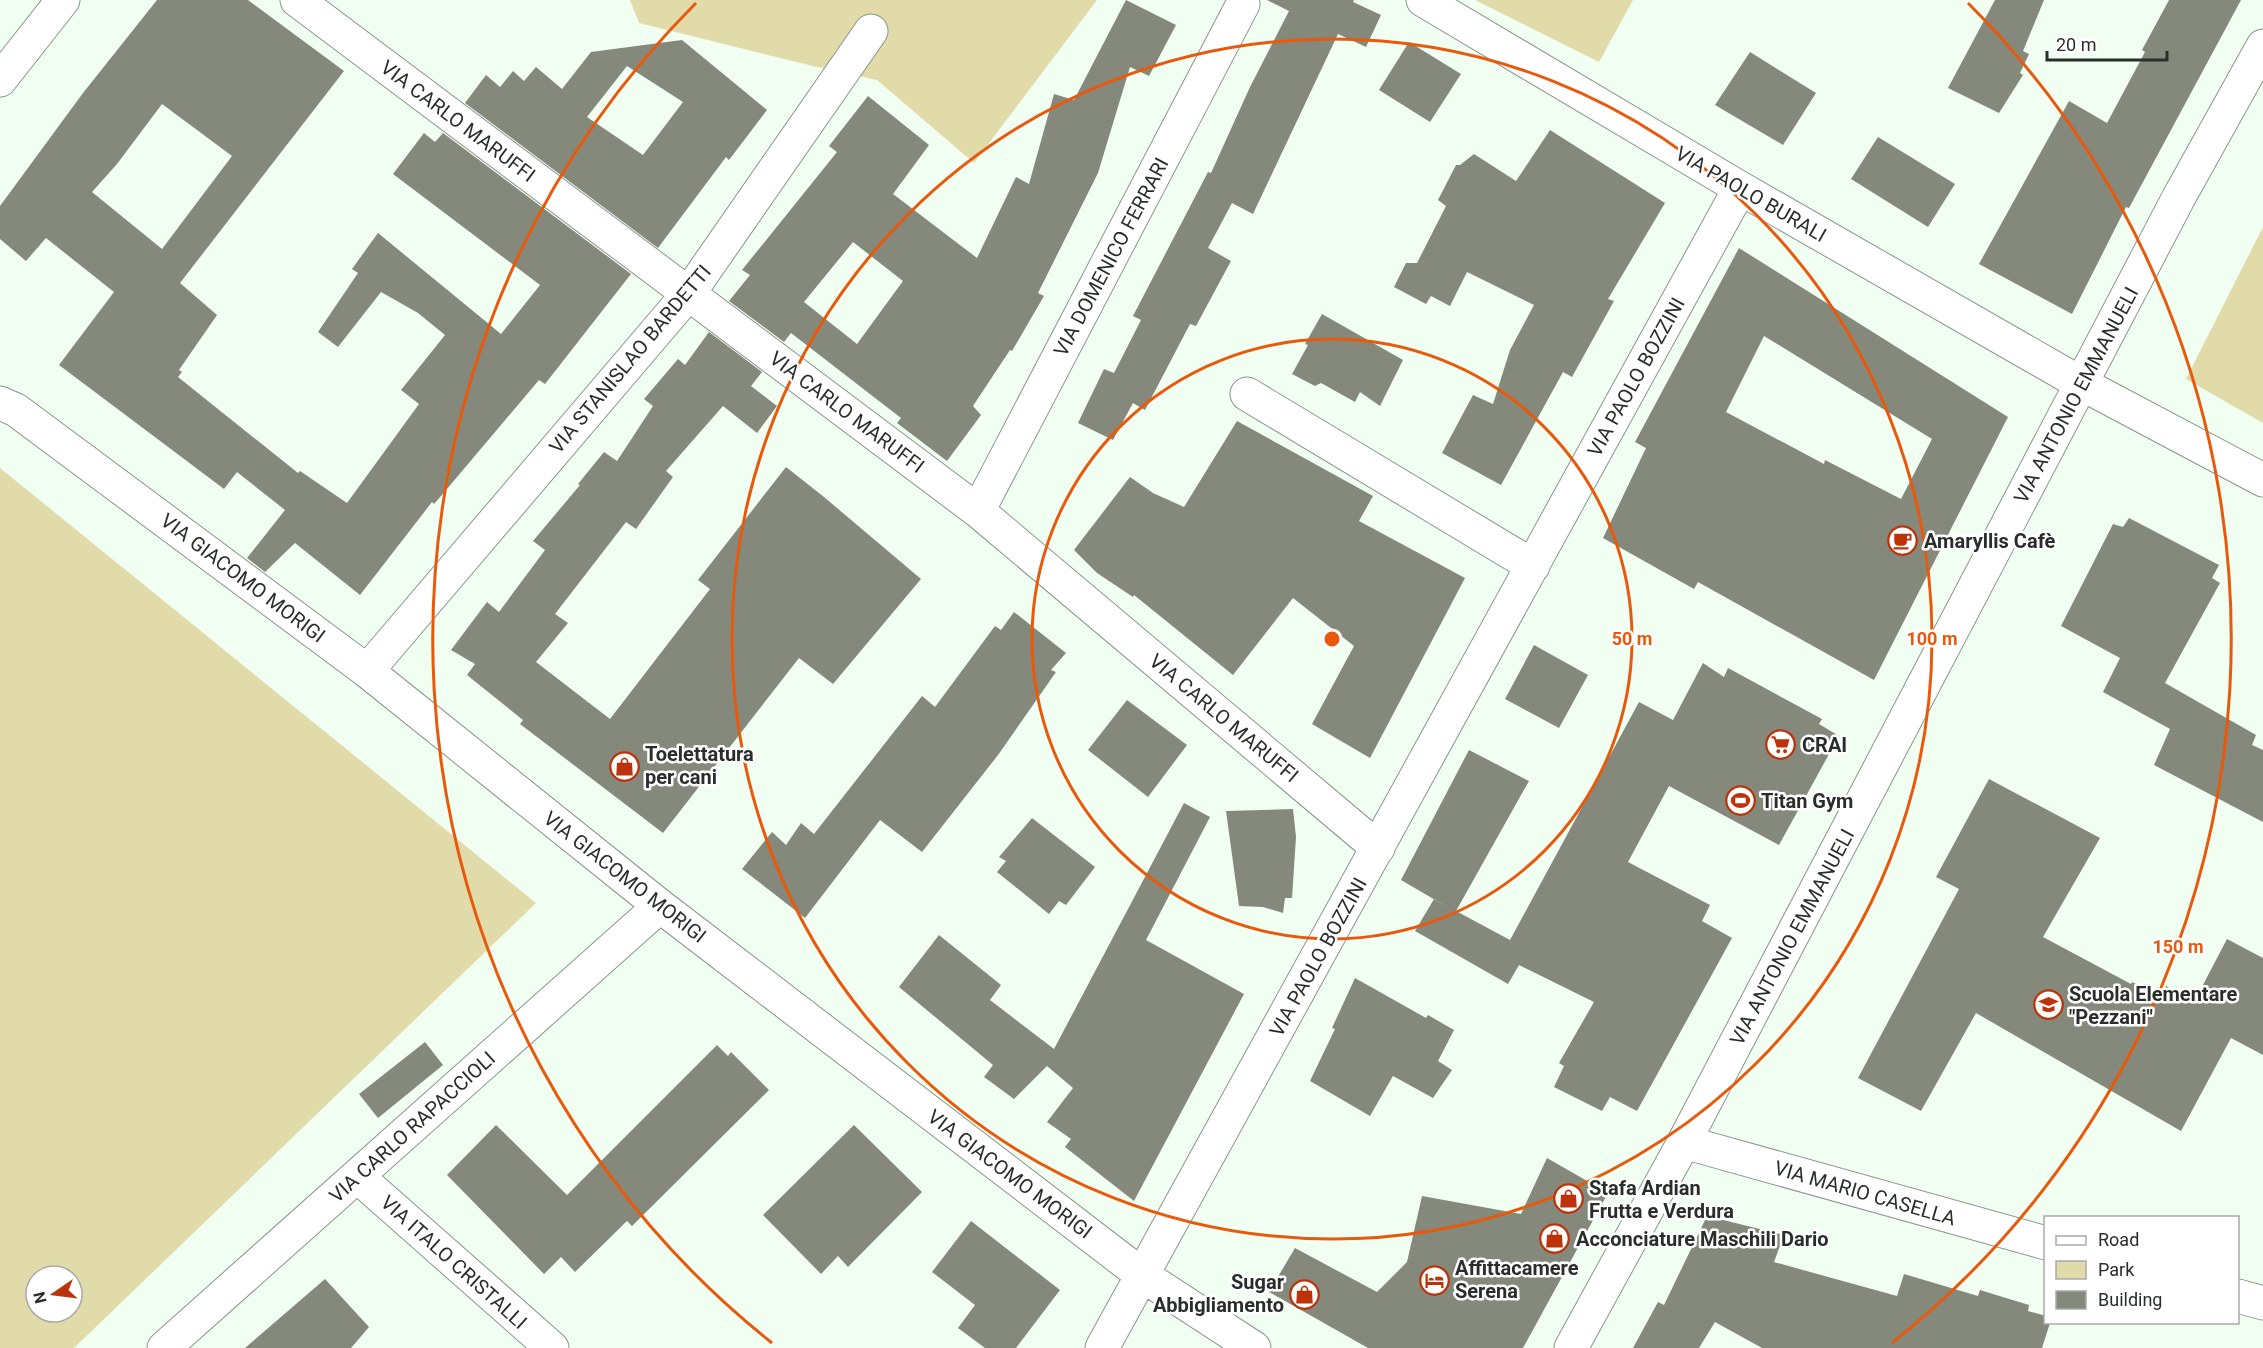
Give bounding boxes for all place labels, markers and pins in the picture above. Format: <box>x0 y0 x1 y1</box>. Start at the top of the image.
cafe icon: Amaryllis Cafè <box>1887 525 1919 557</box>
place label: Amaryllis Cafè <box>1924 529 2056 553</box>
centre of rings <box>1322 629 1342 649</box>
supermarket icon: CRAI <box>1765 729 1797 761</box>
place label: CRAI <box>1802 733 1847 757</box>
place label: Toelettatura per cani <box>645 742 754 789</box>
shop icon: Toelettatura per cani <box>608 750 640 782</box>
sports icon: Titan Gym <box>1724 785 1756 817</box>
place label: Titan Gym <box>1761 789 1853 813</box>
place label: Scuola Elementare "Pezzani" <box>2069 982 2237 1029</box>
school or university icon: Scuola Elementare "Pezzani" <box>2032 989 2064 1021</box>
place label: Stafa Ardian Frutta e Verdura <box>1589 1176 1734 1223</box>
shop icon: Stafa Ardian Frutta e Verdura <box>1552 1183 1584 1215</box>
shop icon: Acconciature Maschili Dario <box>1539 1223 1571 1255</box>
place label: Acconciature Maschili Dario <box>1576 1227 1829 1251</box>
place label: Affittacamere Serena <box>1455 1256 1579 1303</box>
hotel icon: Affittacamere Serena <box>1418 1264 1450 1296</box>
place label: Sugar Abbigliamento <box>1153 1270 1285 1317</box>
shop icon: Sugar Abbigliamento <box>1289 1278 1321 1310</box>

